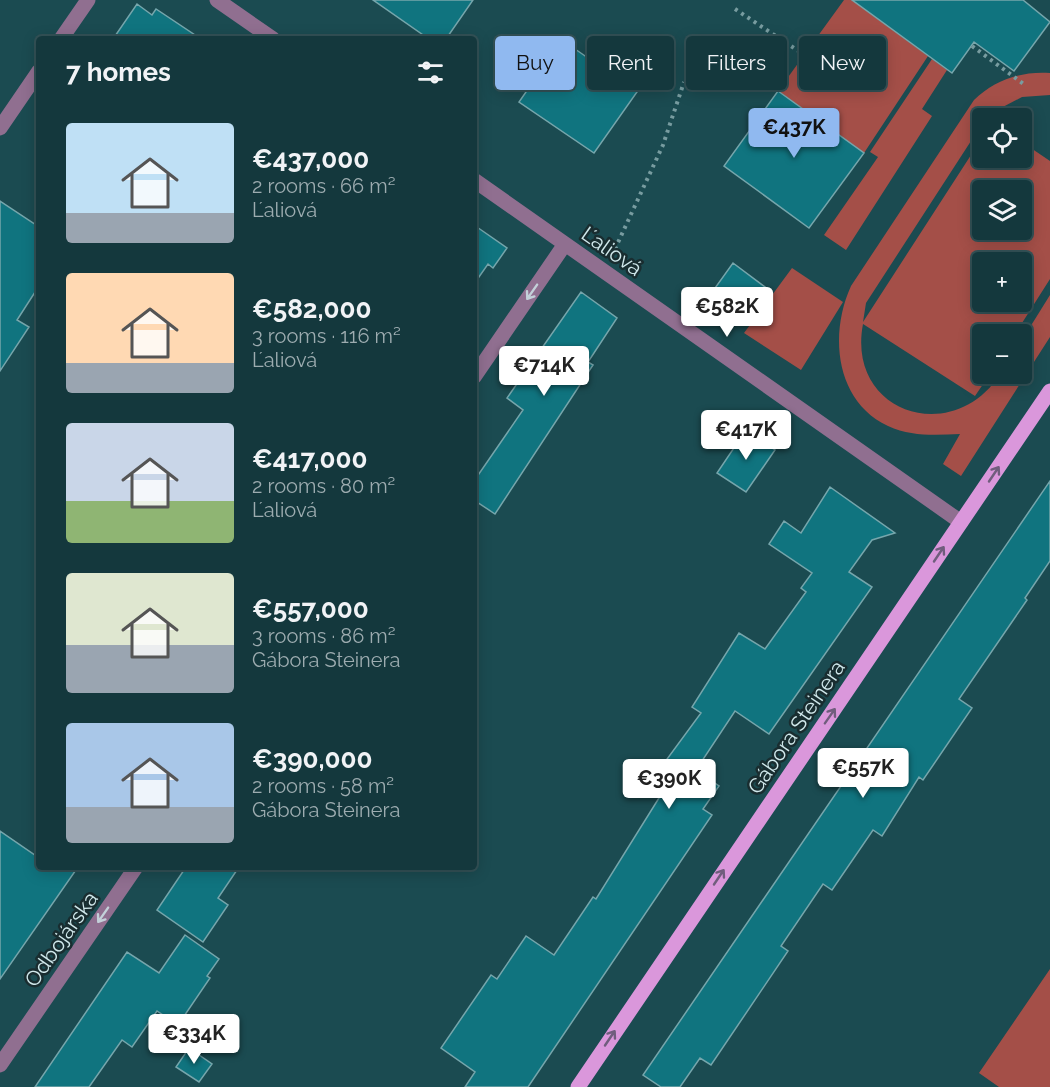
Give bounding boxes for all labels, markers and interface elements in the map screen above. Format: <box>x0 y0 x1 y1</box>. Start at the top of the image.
chip: Buy <box>495 36 575 90</box>
chip: Rent <box>587 36 674 90</box>
chip: Filters <box>686 36 787 90</box>
chip: New <box>799 36 886 90</box>
icon: filters <box>414 56 447 89</box>
text: 7 homes <box>66 57 171 87</box>
pin: €437K <box>752 108 836 159</box>
map controls <box>972 108 1032 384</box>
button: locate <box>972 108 1032 168</box>
text: €437K <box>762 115 826 139</box>
text: €437,000 <box>252 144 369 174</box>
icon: home <box>114 147 186 219</box>
text: 2 rooms · 66 m² <box>252 174 395 198</box>
button: layers <box>972 180 1032 240</box>
text: Ľaliová <box>252 198 317 222</box>
street label: Ľaliová <box>577 221 647 281</box>
button: + <box>972 252 1032 312</box>
one-way arrow <box>526 284 538 300</box>
pin: €582K <box>685 287 769 338</box>
text: €582,000 <box>252 294 371 324</box>
text: €582K <box>695 294 759 318</box>
icon: home <box>114 297 186 369</box>
text: 3 rooms · 116 m² <box>252 324 401 348</box>
button: − <box>972 324 1032 384</box>
pin: €714K <box>502 346 586 397</box>
text: Ľaliová <box>252 348 317 372</box>
text: €714K <box>513 353 575 377</box>
pin: €417K <box>704 410 788 461</box>
text: €417K <box>715 417 777 441</box>
text: €417,000 <box>252 444 368 474</box>
icon: home <box>114 447 186 519</box>
one-way arrow <box>988 466 1000 482</box>
text: 2 rooms · 80 m² <box>252 474 395 498</box>
text: Ľaliová <box>252 498 317 522</box>
one-way arrow <box>933 547 945 563</box>
text: €557,000 <box>252 594 369 624</box>
icon: home <box>114 597 186 669</box>
text: 3 rooms · 86 m² <box>252 624 395 648</box>
text: Gábora Steinera <box>252 648 400 672</box>
street label: Gábora Steinera <box>742 655 850 799</box>
one-way arrow <box>823 707 836 724</box>
text: €390,000 <box>252 744 372 774</box>
icon: home <box>114 747 186 819</box>
pin: €557K <box>821 748 905 799</box>
text: €557K <box>832 755 894 779</box>
pin: €390K <box>627 759 711 810</box>
text: €390K <box>637 766 701 790</box>
text: 2 rooms · 58 m² <box>252 774 394 798</box>
text: Gábora Steinera <box>252 798 400 822</box>
one-way arrow <box>713 869 725 885</box>
street label: Odbojárska <box>19 887 103 991</box>
one-way arrow <box>97 907 109 923</box>
pin: €334K <box>152 1014 236 1065</box>
text: €334K <box>162 1021 226 1045</box>
one-way arrow <box>604 1030 617 1047</box>

